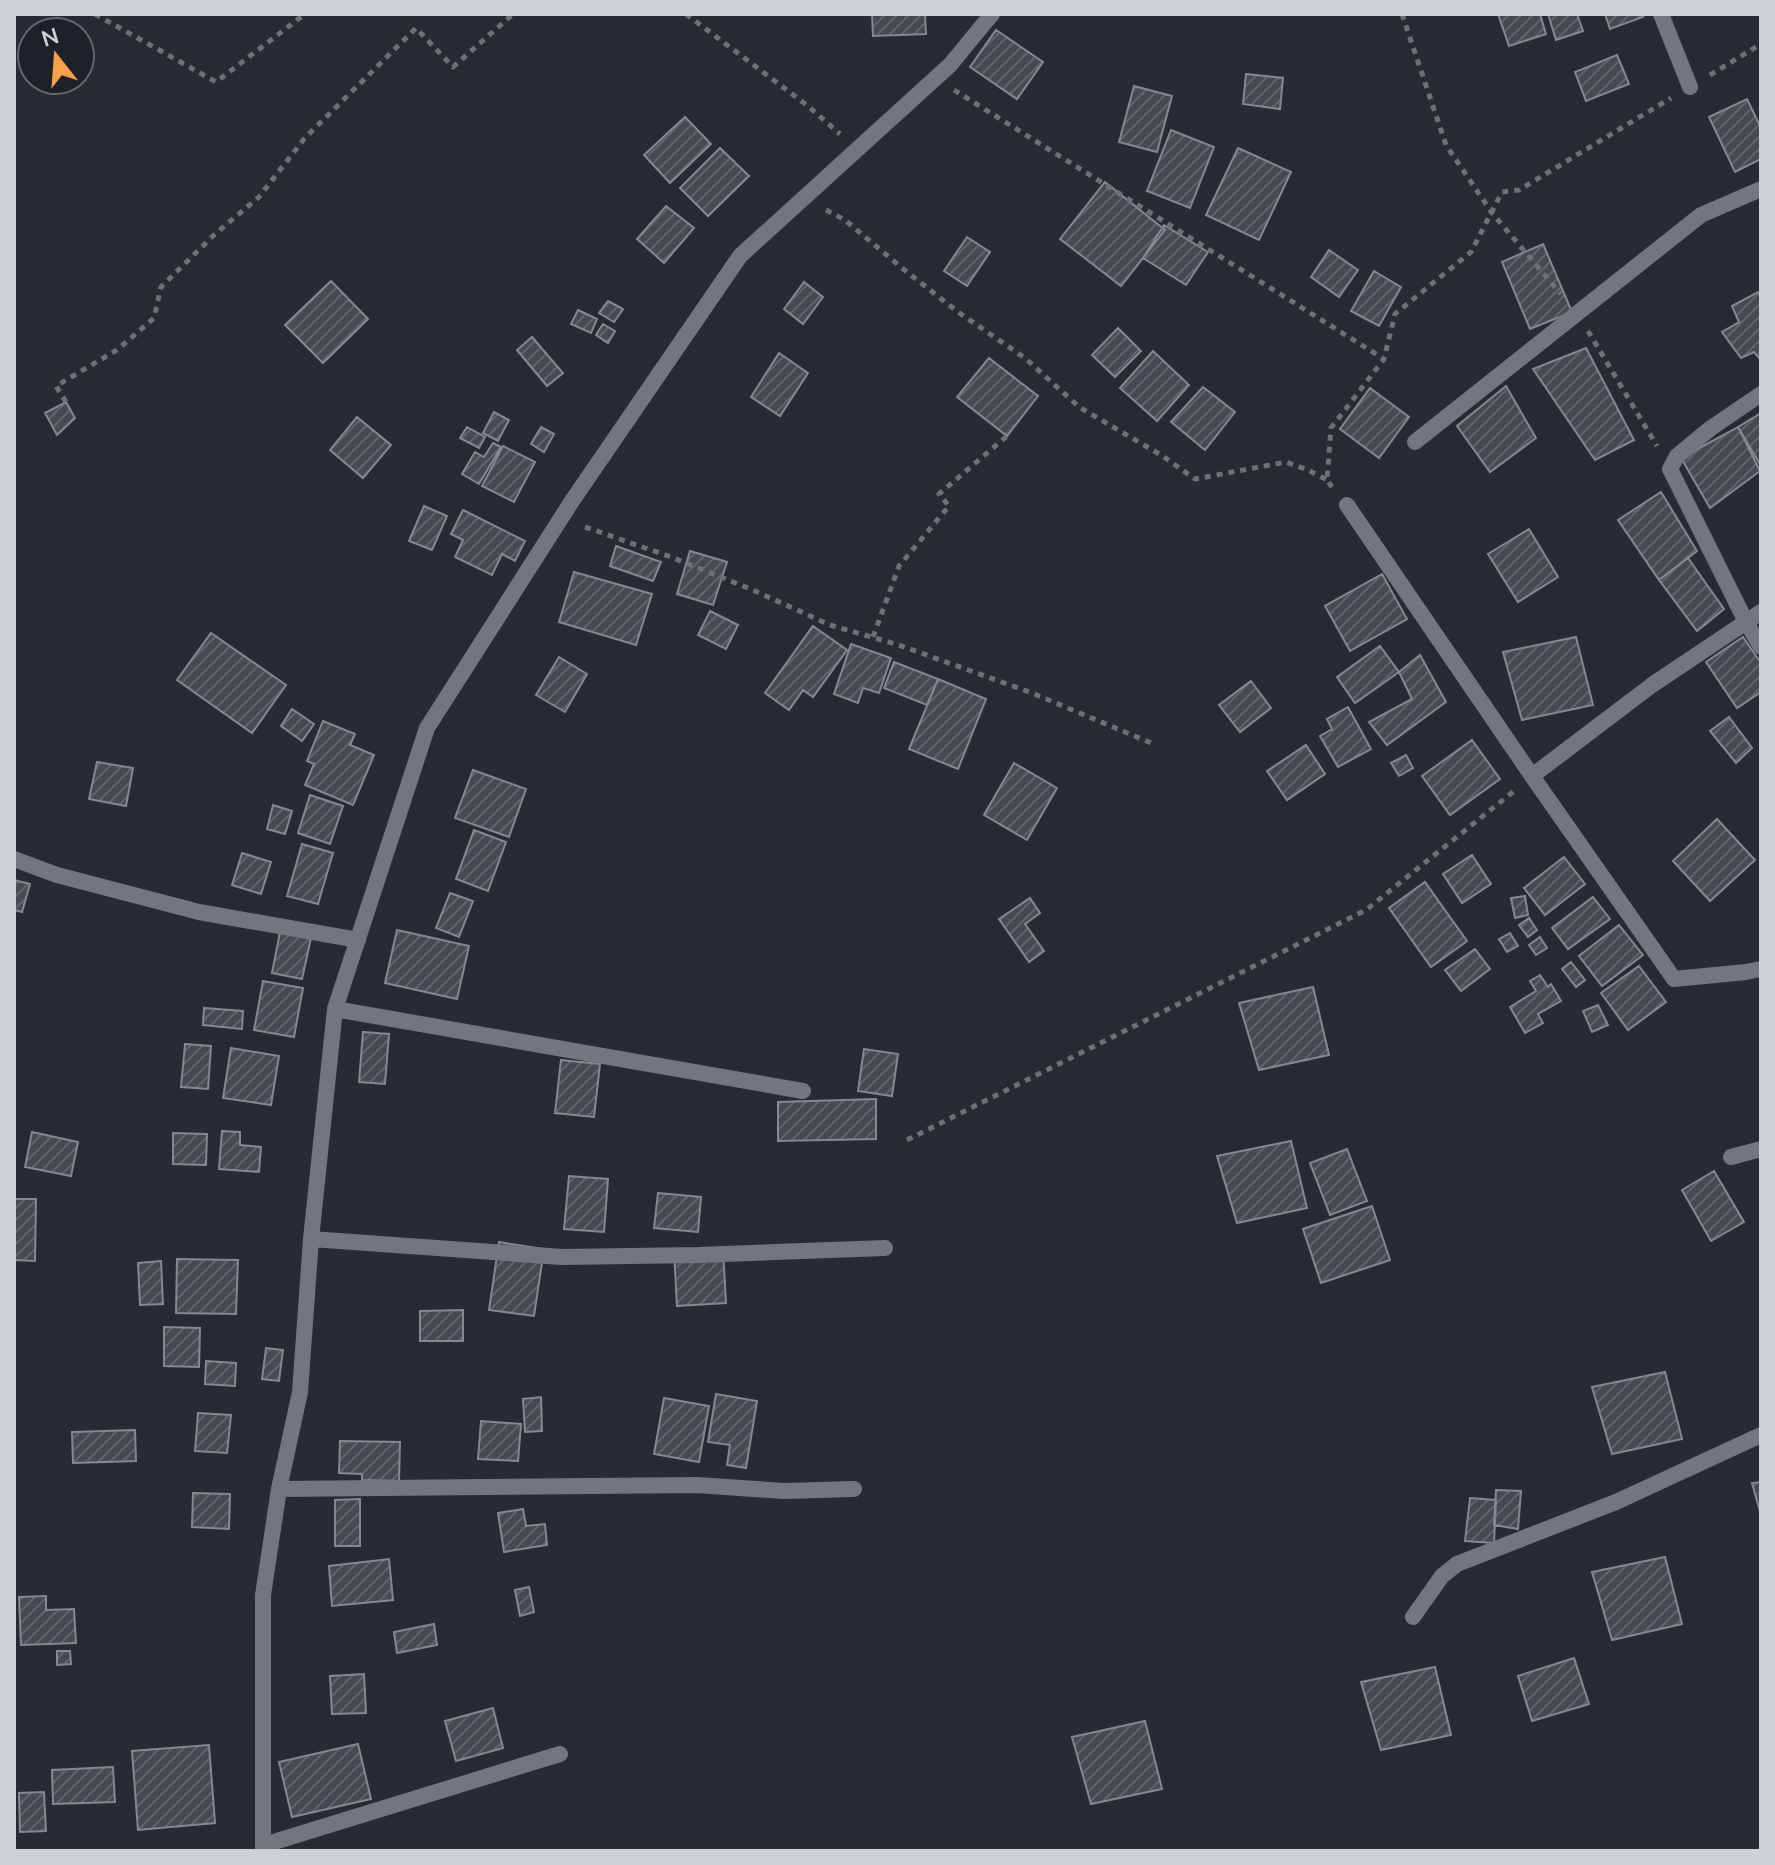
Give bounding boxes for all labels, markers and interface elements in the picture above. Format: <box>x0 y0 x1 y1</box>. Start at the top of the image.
north arrow <box>16 16 96 96</box>
text: N <box>38 21 63 55</box>

